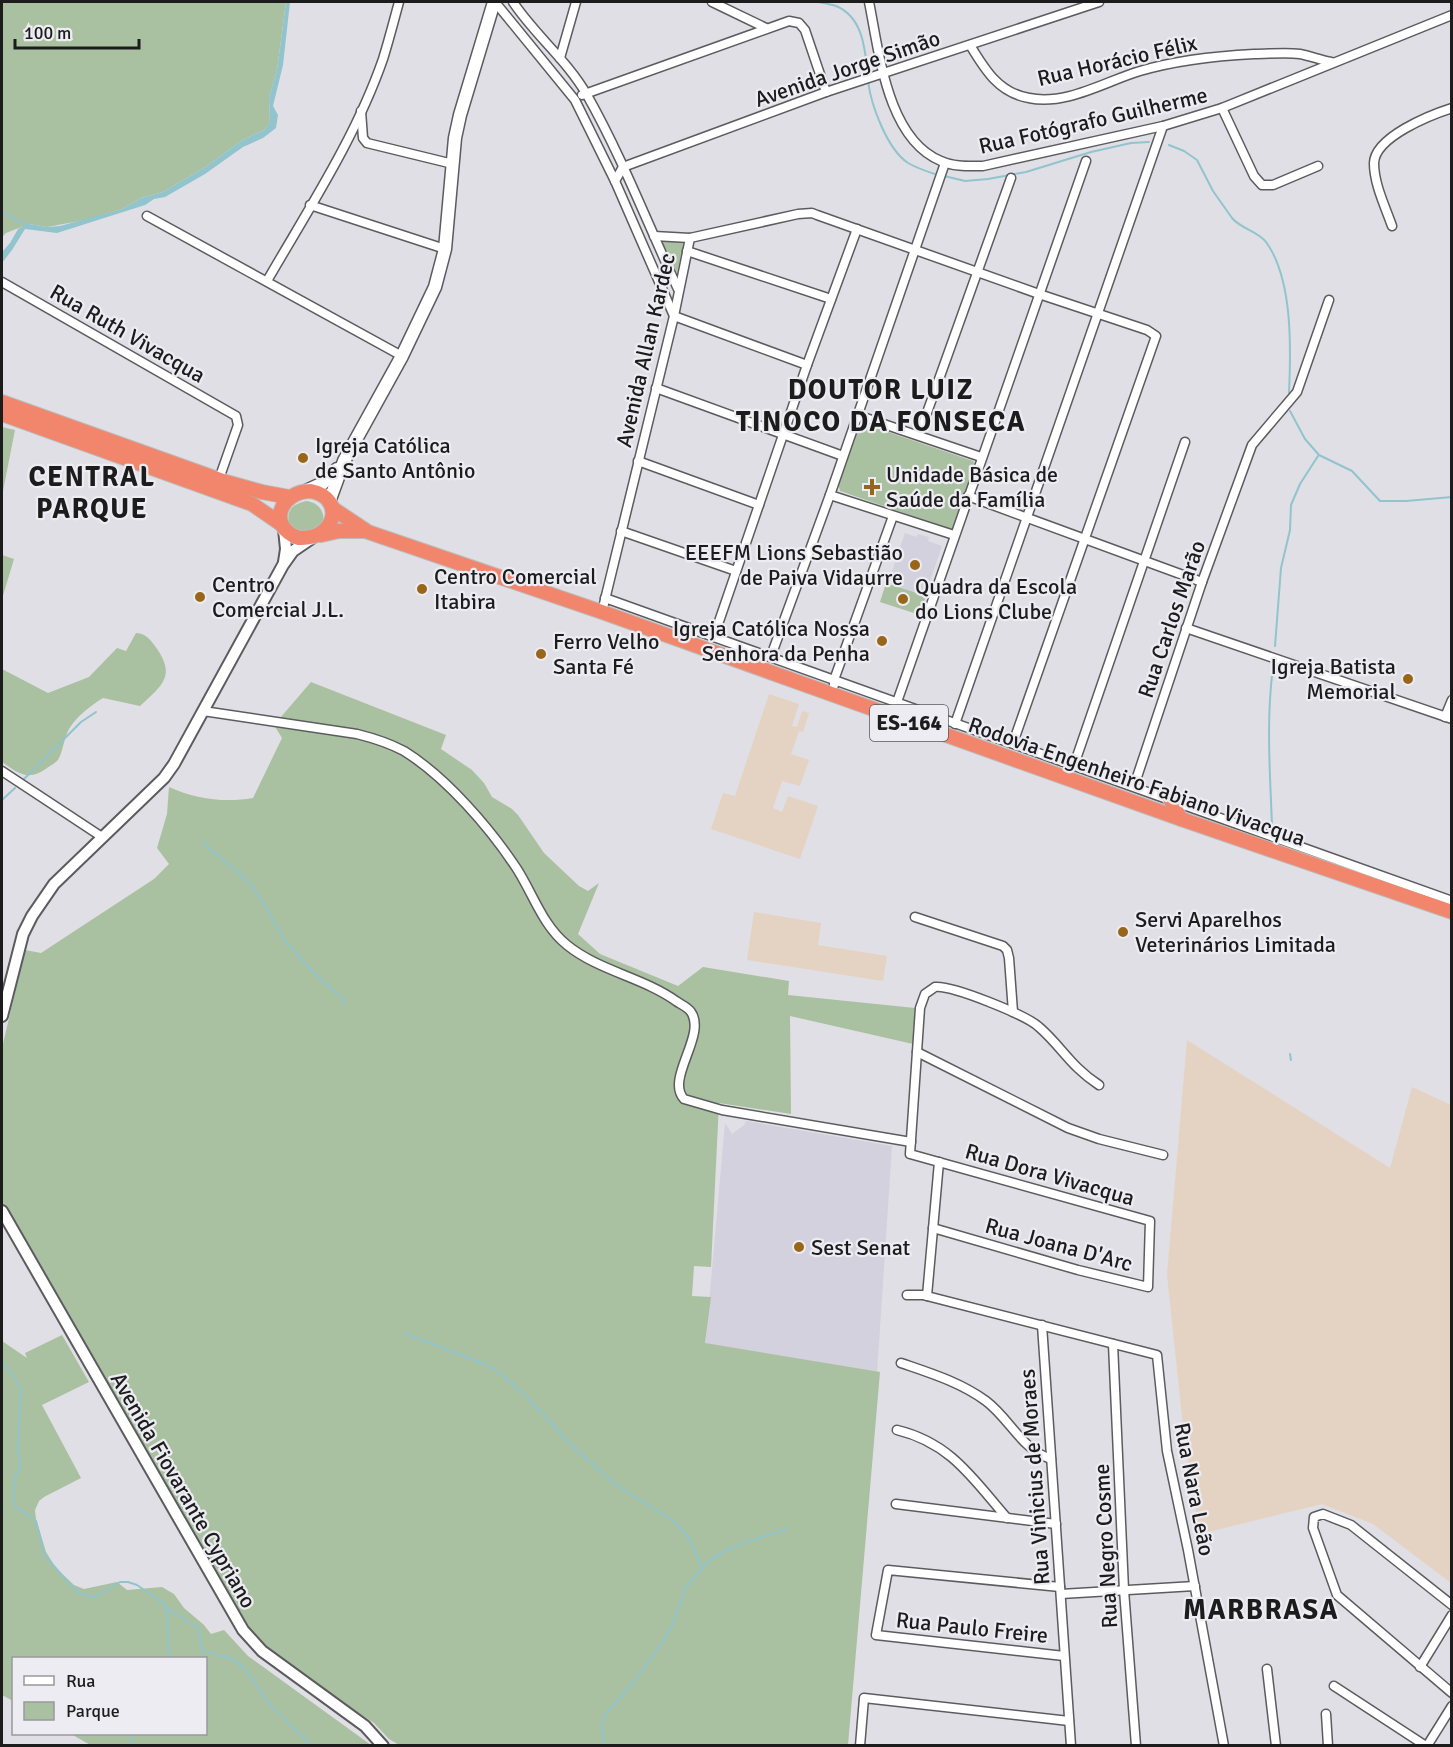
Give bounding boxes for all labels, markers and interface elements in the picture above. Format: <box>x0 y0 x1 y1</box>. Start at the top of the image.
scale bar <box>15 12 140 50</box>
text: 100 m <box>24 22 71 44</box>
street label: Avenida Jorge Simão <box>751 24 943 113</box>
street label: Rua Horácio Félix <box>1035 29 1200 92</box>
street label: Rua Fotógrafo Guilherme <box>976 81 1210 160</box>
street label: Avenida Allan Kardec <box>610 250 681 450</box>
street label: Rua Ruth Vivacqua <box>45 278 210 389</box>
district label: DOUTOR LUIZ TINOCO DA FONSECA <box>736 373 1026 439</box>
place label: Igreja Católica de Santo Antônio <box>315 432 475 484</box>
marker: Igreja Católica de Santo Antônio <box>296 451 310 465</box>
district label: CENTRAL PARQUE <box>28 460 156 526</box>
place label: Unidade Básica de Saúde da Família <box>886 461 1058 513</box>
marker: Unidade Básica de Saúde da Família <box>863 478 881 496</box>
street label: Rua Carlos Marão <box>1132 537 1211 701</box>
place label: EEEFM Lions Sebastião de Paiva Vidaurre <box>685 539 903 591</box>
marker: EEEFM Lions Sebastião de Paiva Vidaurre <box>908 558 922 572</box>
place label: Centro Comercial Itabira <box>434 563 597 615</box>
place label: Centro Comercial J.L. <box>212 571 344 623</box>
place label: Quadra da Escola do Lions Clube <box>915 573 1077 625</box>
marker: Centro Comercial Itabira <box>415 582 429 596</box>
marker: Centro Comercial J.L. <box>193 590 207 604</box>
marker: Quadra da Escola do Lions Clube <box>896 592 910 606</box>
place label: Igreja Católica Nossa Senhora da Penha <box>673 615 870 667</box>
place label: Ferro Velho Santa Fé <box>553 628 659 680</box>
marker: Igreja Católica Nossa Senhora da Penha <box>875 634 889 648</box>
marker: Ferro Velho Santa Fé <box>534 647 548 661</box>
place label: Igreja Batista Memorial <box>1271 653 1396 705</box>
marker: Igreja Batista Memorial <box>1401 672 1415 686</box>
road number: ES-164 <box>870 705 948 741</box>
street label: Rodovia Engenheiro Fabiano Vivacqua <box>965 711 1309 852</box>
place label: Servi Aparelhos Veterinários Limitada <box>1135 906 1336 958</box>
marker: Servi Aparelhos Veterinários Limitada <box>1116 925 1130 939</box>
street label: Rua Dora Vivacqua <box>962 1137 1138 1212</box>
street label: Rua Joana D'Arc <box>982 1212 1136 1277</box>
place label: Sest Senat <box>811 1234 911 1261</box>
marker: Sest Senat <box>792 1240 806 1254</box>
street label: Avenida Fiovarante Cypriano <box>105 1367 262 1613</box>
street label: Rua Vinicius de Moraes <box>1013 1368 1056 1586</box>
street label: Rua Nara Leão <box>1168 1420 1221 1558</box>
street label: Rua Negro Cosme <box>1088 1463 1123 1629</box>
district label: MARBRASA <box>1183 1593 1339 1627</box>
street label: Rua Paulo Freire <box>895 1606 1049 1649</box>
legend <box>12 1657 207 1735</box>
text: Rua <box>66 1670 95 1692</box>
text: Parque <box>66 1700 120 1722</box>

